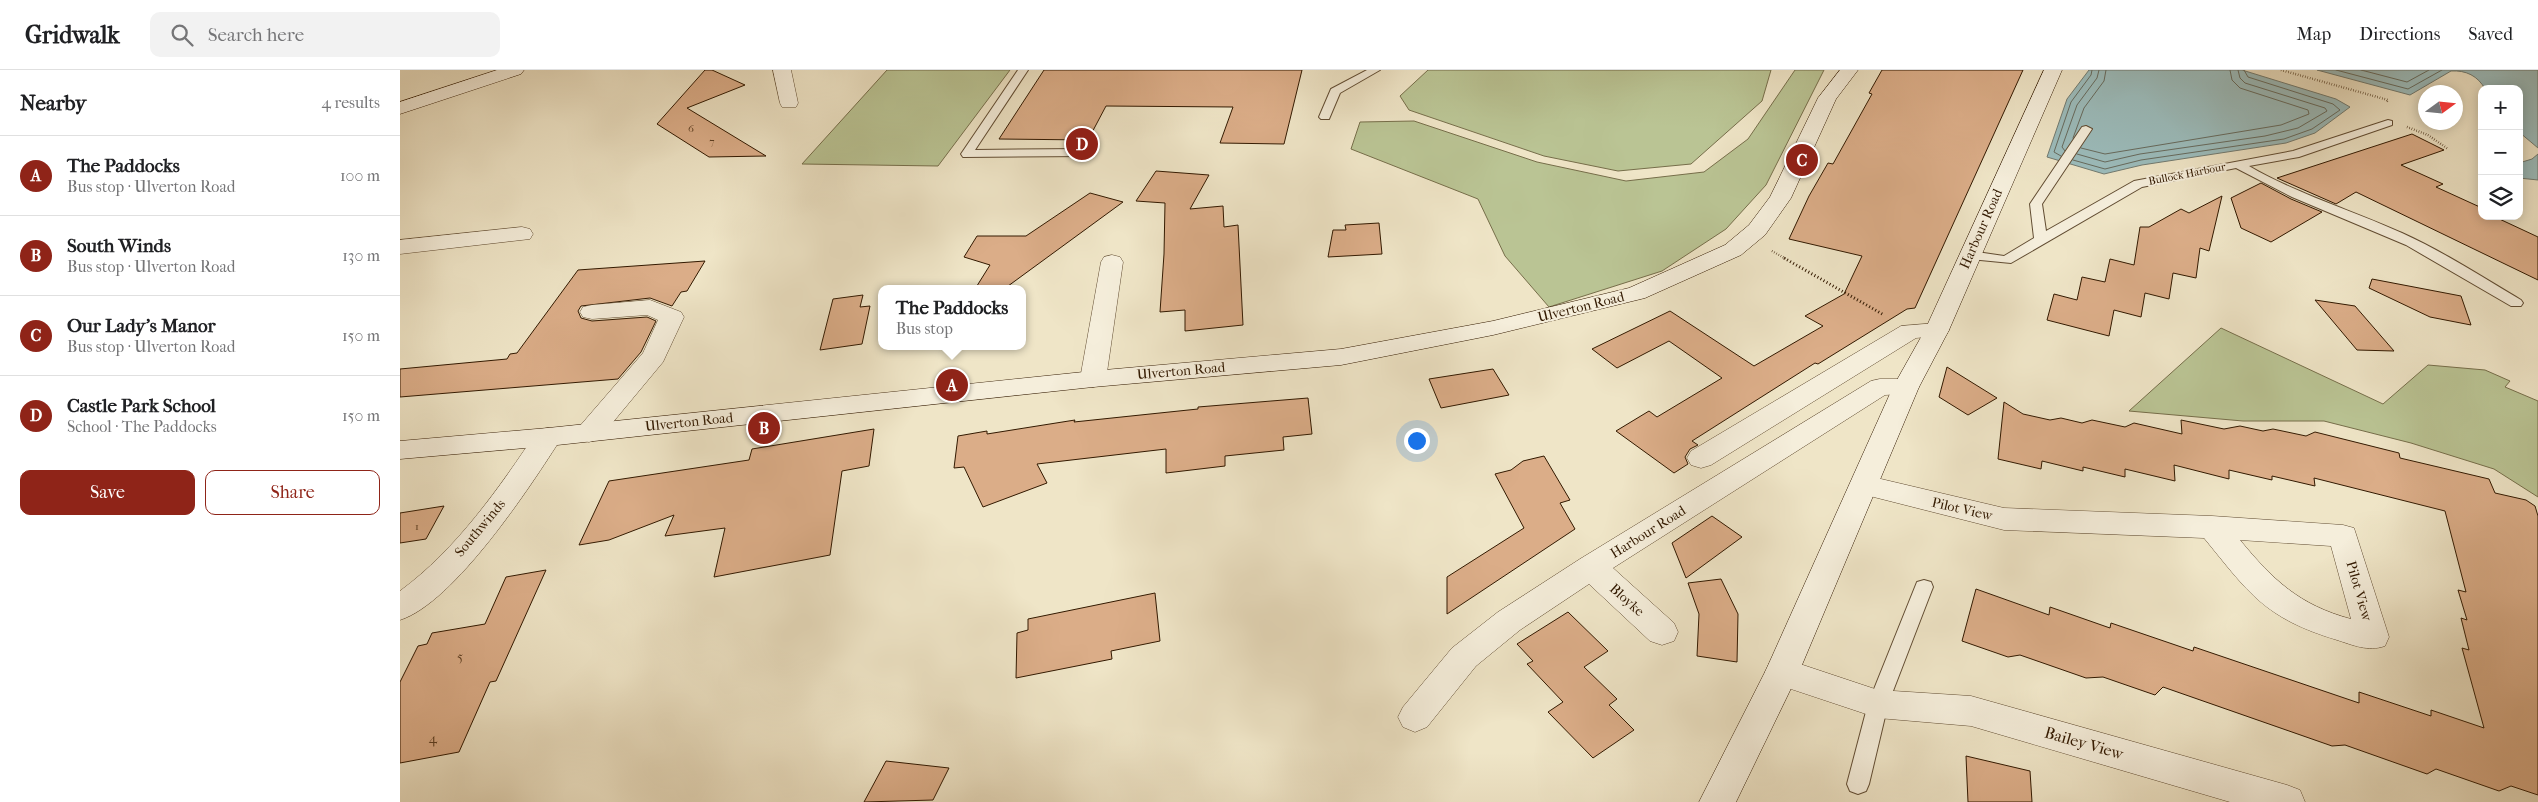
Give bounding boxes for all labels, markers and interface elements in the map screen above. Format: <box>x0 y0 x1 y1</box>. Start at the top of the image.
search box <box>150 12 500 57</box>
text: Gridwalk <box>25 21 120 49</box>
icon: search <box>168 21 196 49</box>
text: Search here <box>208 24 304 46</box>
text: Map <box>2297 24 2331 45</box>
text: Directions <box>2359 24 2440 45</box>
text: Saved <box>2468 24 2513 45</box>
north arrow <box>2418 85 2463 130</box>
map controls <box>2478 85 2523 220</box>
button: + <box>2478 85 2523 130</box>
text: Nearby <box>20 91 86 115</box>
text: 4 results <box>322 93 380 112</box>
house number: 6 <box>688 122 694 135</box>
pin: D <box>1066 125 1098 163</box>
button: − <box>2478 130 2523 175</box>
house number: 7 <box>709 135 715 148</box>
pin: C <box>1786 141 1818 179</box>
text: The Paddocks <box>67 155 180 177</box>
street label: Bullock Harbour <box>2147 160 2227 188</box>
text: A <box>31 166 41 185</box>
text: 100 m <box>340 166 380 185</box>
button: layers <box>2478 175 2523 220</box>
text: Bus stop · Ulverton Road <box>67 177 236 196</box>
street label: Harbour Road <box>1956 186 2006 272</box>
text: South Winds <box>67 235 171 257</box>
text: B <box>31 246 41 265</box>
text: 130 m <box>342 246 380 265</box>
text: Bus stop · Ulverton Road <box>67 257 236 276</box>
popup <box>878 285 1026 350</box>
street label: Ulverton Road <box>1536 288 1626 326</box>
text: The Paddocks <box>896 297 1008 319</box>
text: Our Lady's Manor <box>67 315 216 337</box>
text: Bus stop <box>896 319 953 338</box>
text: C <box>31 326 41 345</box>
text: 150 m <box>342 326 380 345</box>
text: Bus stop · Ulverton Road <box>67 337 236 356</box>
street label: Ulverton Road <box>1136 359 1226 383</box>
pin: A <box>936 366 968 404</box>
text: Castle Park School <box>67 395 216 417</box>
text: D <box>30 406 42 425</box>
text: 150 m <box>342 406 380 425</box>
street label: Ulverton Road <box>644 409 734 435</box>
pin: B <box>748 409 780 447</box>
text: School · The Paddocks <box>67 417 217 436</box>
your location <box>1404 428 1430 454</box>
button: Save <box>20 470 195 515</box>
button: Share <box>205 470 380 515</box>
street label: Pilot View <box>1930 494 1995 524</box>
street label: Southwinds <box>451 496 509 560</box>
street label: Harbour Road <box>1607 502 1689 562</box>
house number: 1 <box>415 520 419 533</box>
street label: Pilot View <box>2342 559 2376 624</box>
street label: Bloyke <box>1606 580 1648 620</box>
house number: 5 <box>457 648 463 665</box>
street label: Bailey View <box>2042 723 2127 764</box>
house number: 4 <box>429 730 438 747</box>

